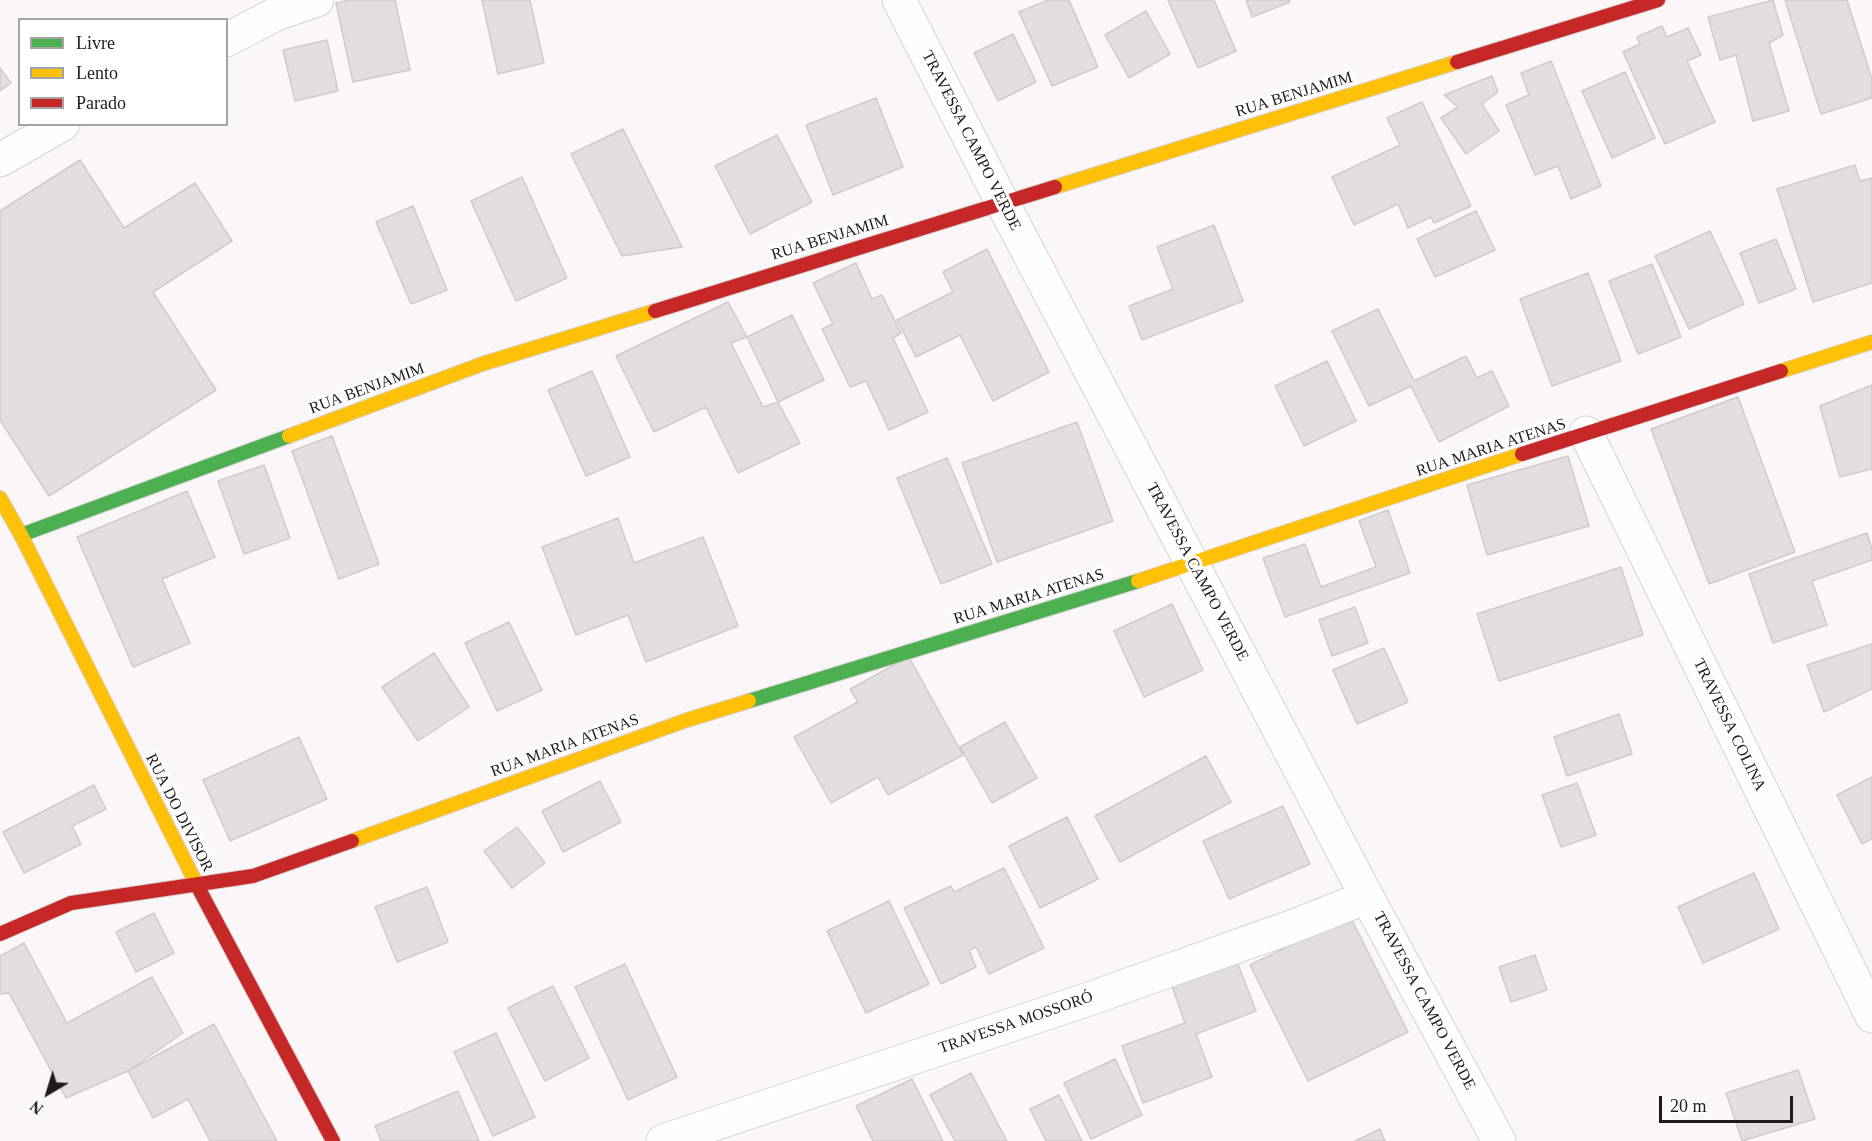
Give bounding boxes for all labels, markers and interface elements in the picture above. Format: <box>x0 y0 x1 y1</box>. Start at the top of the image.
legend <box>18 18 228 126</box>
text: Livre <box>76 33 115 53</box>
street label: TRAVESSA CAMPO VERDE <box>917 48 1025 234</box>
text: Lento <box>76 63 118 83</box>
street label: RUA BENJAMIM <box>1233 68 1355 122</box>
text: Parado <box>76 93 126 113</box>
street label: RUA BENJAMIM <box>769 211 891 265</box>
street label: RUA BENJAMIM <box>307 359 427 419</box>
street label: RUA MARIA ATENAS <box>1414 415 1568 481</box>
street label: TRAVESSA CAMPO VERDE <box>1142 480 1252 664</box>
street label: RUA MARIA ATENAS <box>951 565 1107 629</box>
street label: TRAVESSA COLINA <box>1689 656 1769 794</box>
street label: RUA MARIA ATENAS <box>488 710 642 782</box>
street label: RUA DO DIVISOR <box>141 751 217 875</box>
street label: TRAVESSA CAMPO VERDE <box>1369 909 1479 1093</box>
street label: TRAVESSA MOSSORÓ <box>936 988 1096 1058</box>
north arrow <box>18 1063 78 1123</box>
scale bar <box>1662 1084 1796 1122</box>
text: 20 m <box>1670 1096 1707 1116</box>
text: N <box>27 1097 46 1118</box>

